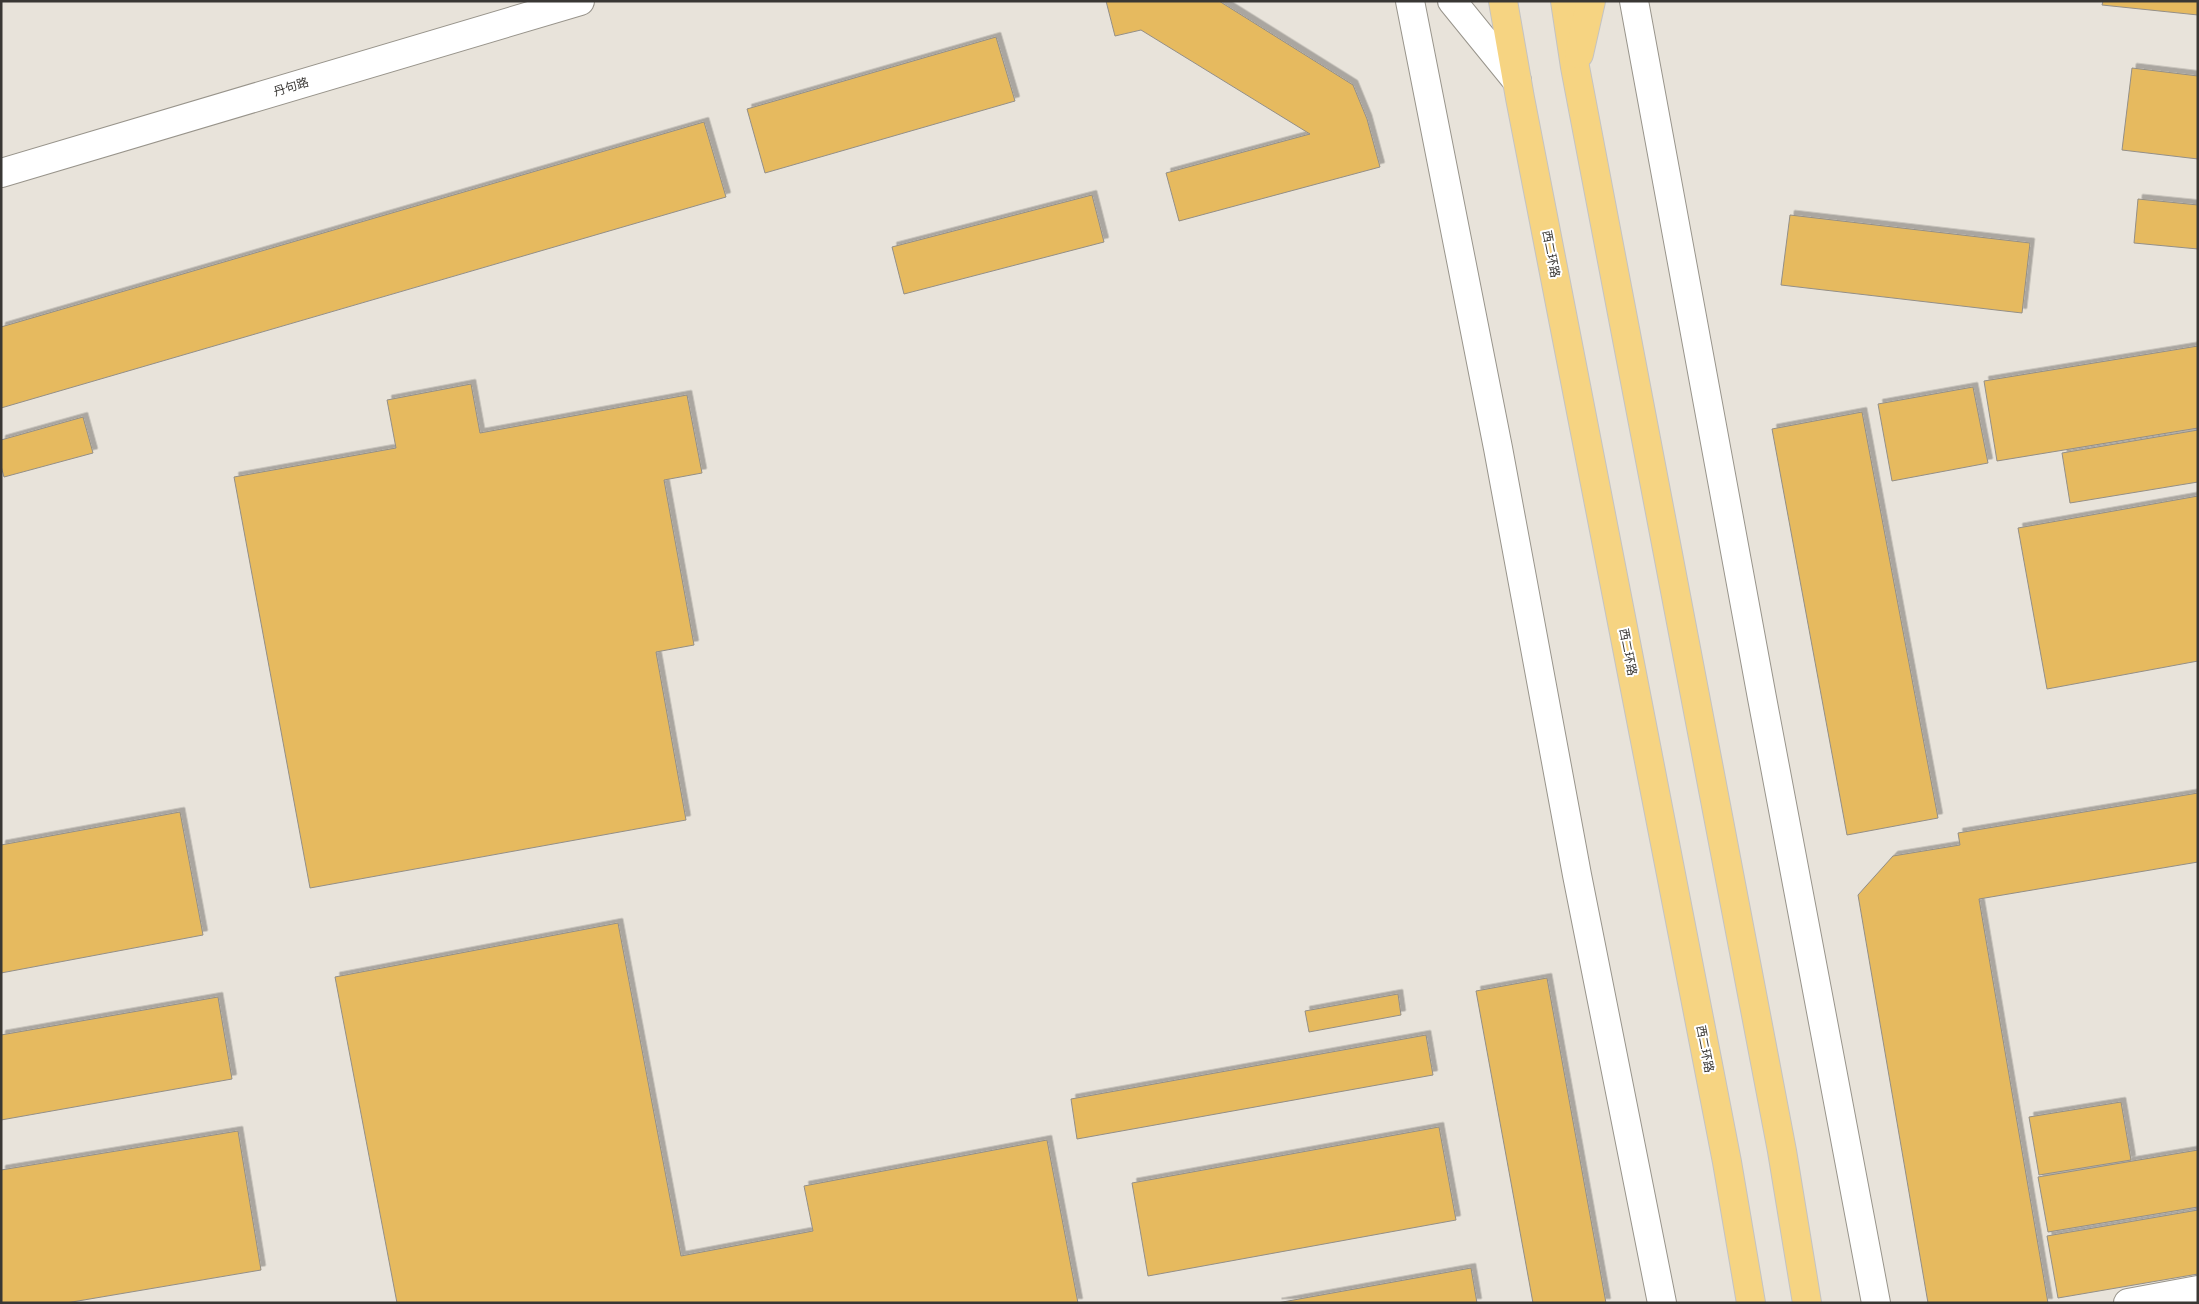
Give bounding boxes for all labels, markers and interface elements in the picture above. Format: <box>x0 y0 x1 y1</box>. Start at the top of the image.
street label: 丹句路 <box>272 75 310 99</box>
street label: 西二环路 <box>1540 229 1562 279</box>
street label: 西二环路 <box>1617 627 1639 677</box>
street label: 西二环路 <box>1694 1024 1716 1074</box>

